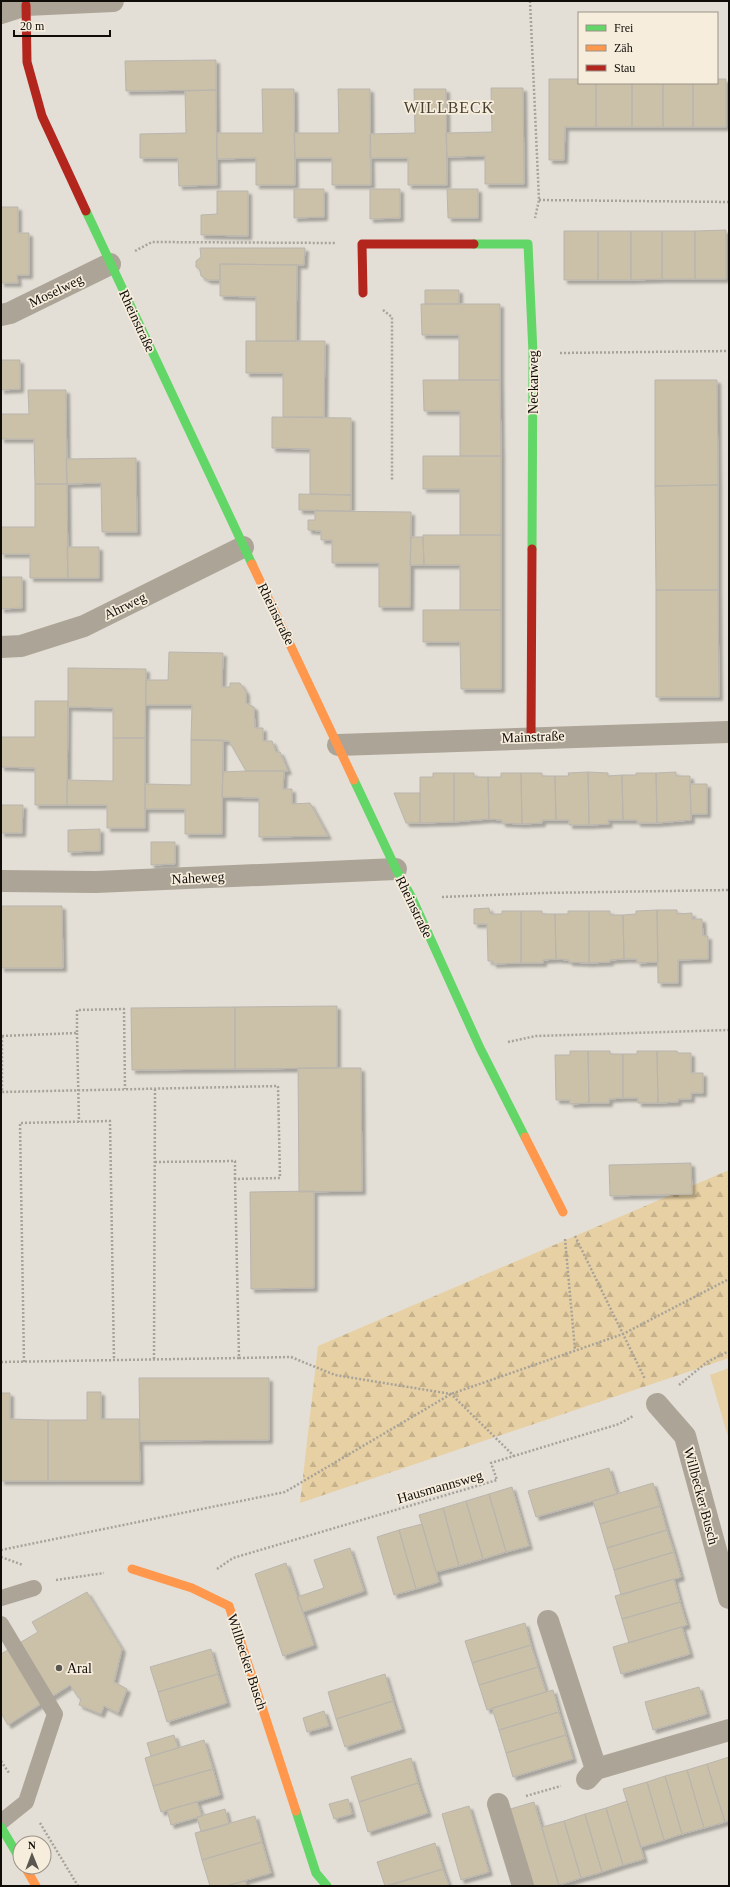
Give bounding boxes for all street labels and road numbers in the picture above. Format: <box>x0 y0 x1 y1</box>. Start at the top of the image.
street label: Moselweg <box>26 271 86 311</box>
street label: Rheinstraße <box>116 288 158 354</box>
street label: Neckarweg <box>526 350 541 414</box>
street label: Rheinstraße <box>255 581 297 647</box>
street label: Ahrweg <box>101 589 149 623</box>
street label: Mainstraße <box>501 728 565 746</box>
street label: Naheweg <box>171 869 225 887</box>
street label: Rheinstraße <box>393 874 435 940</box>
street label: Willbecker Busch <box>681 1446 721 1546</box>
street label: Hausmannsweg <box>395 1468 485 1506</box>
street label: Willbecker Busch <box>224 1612 270 1712</box>

